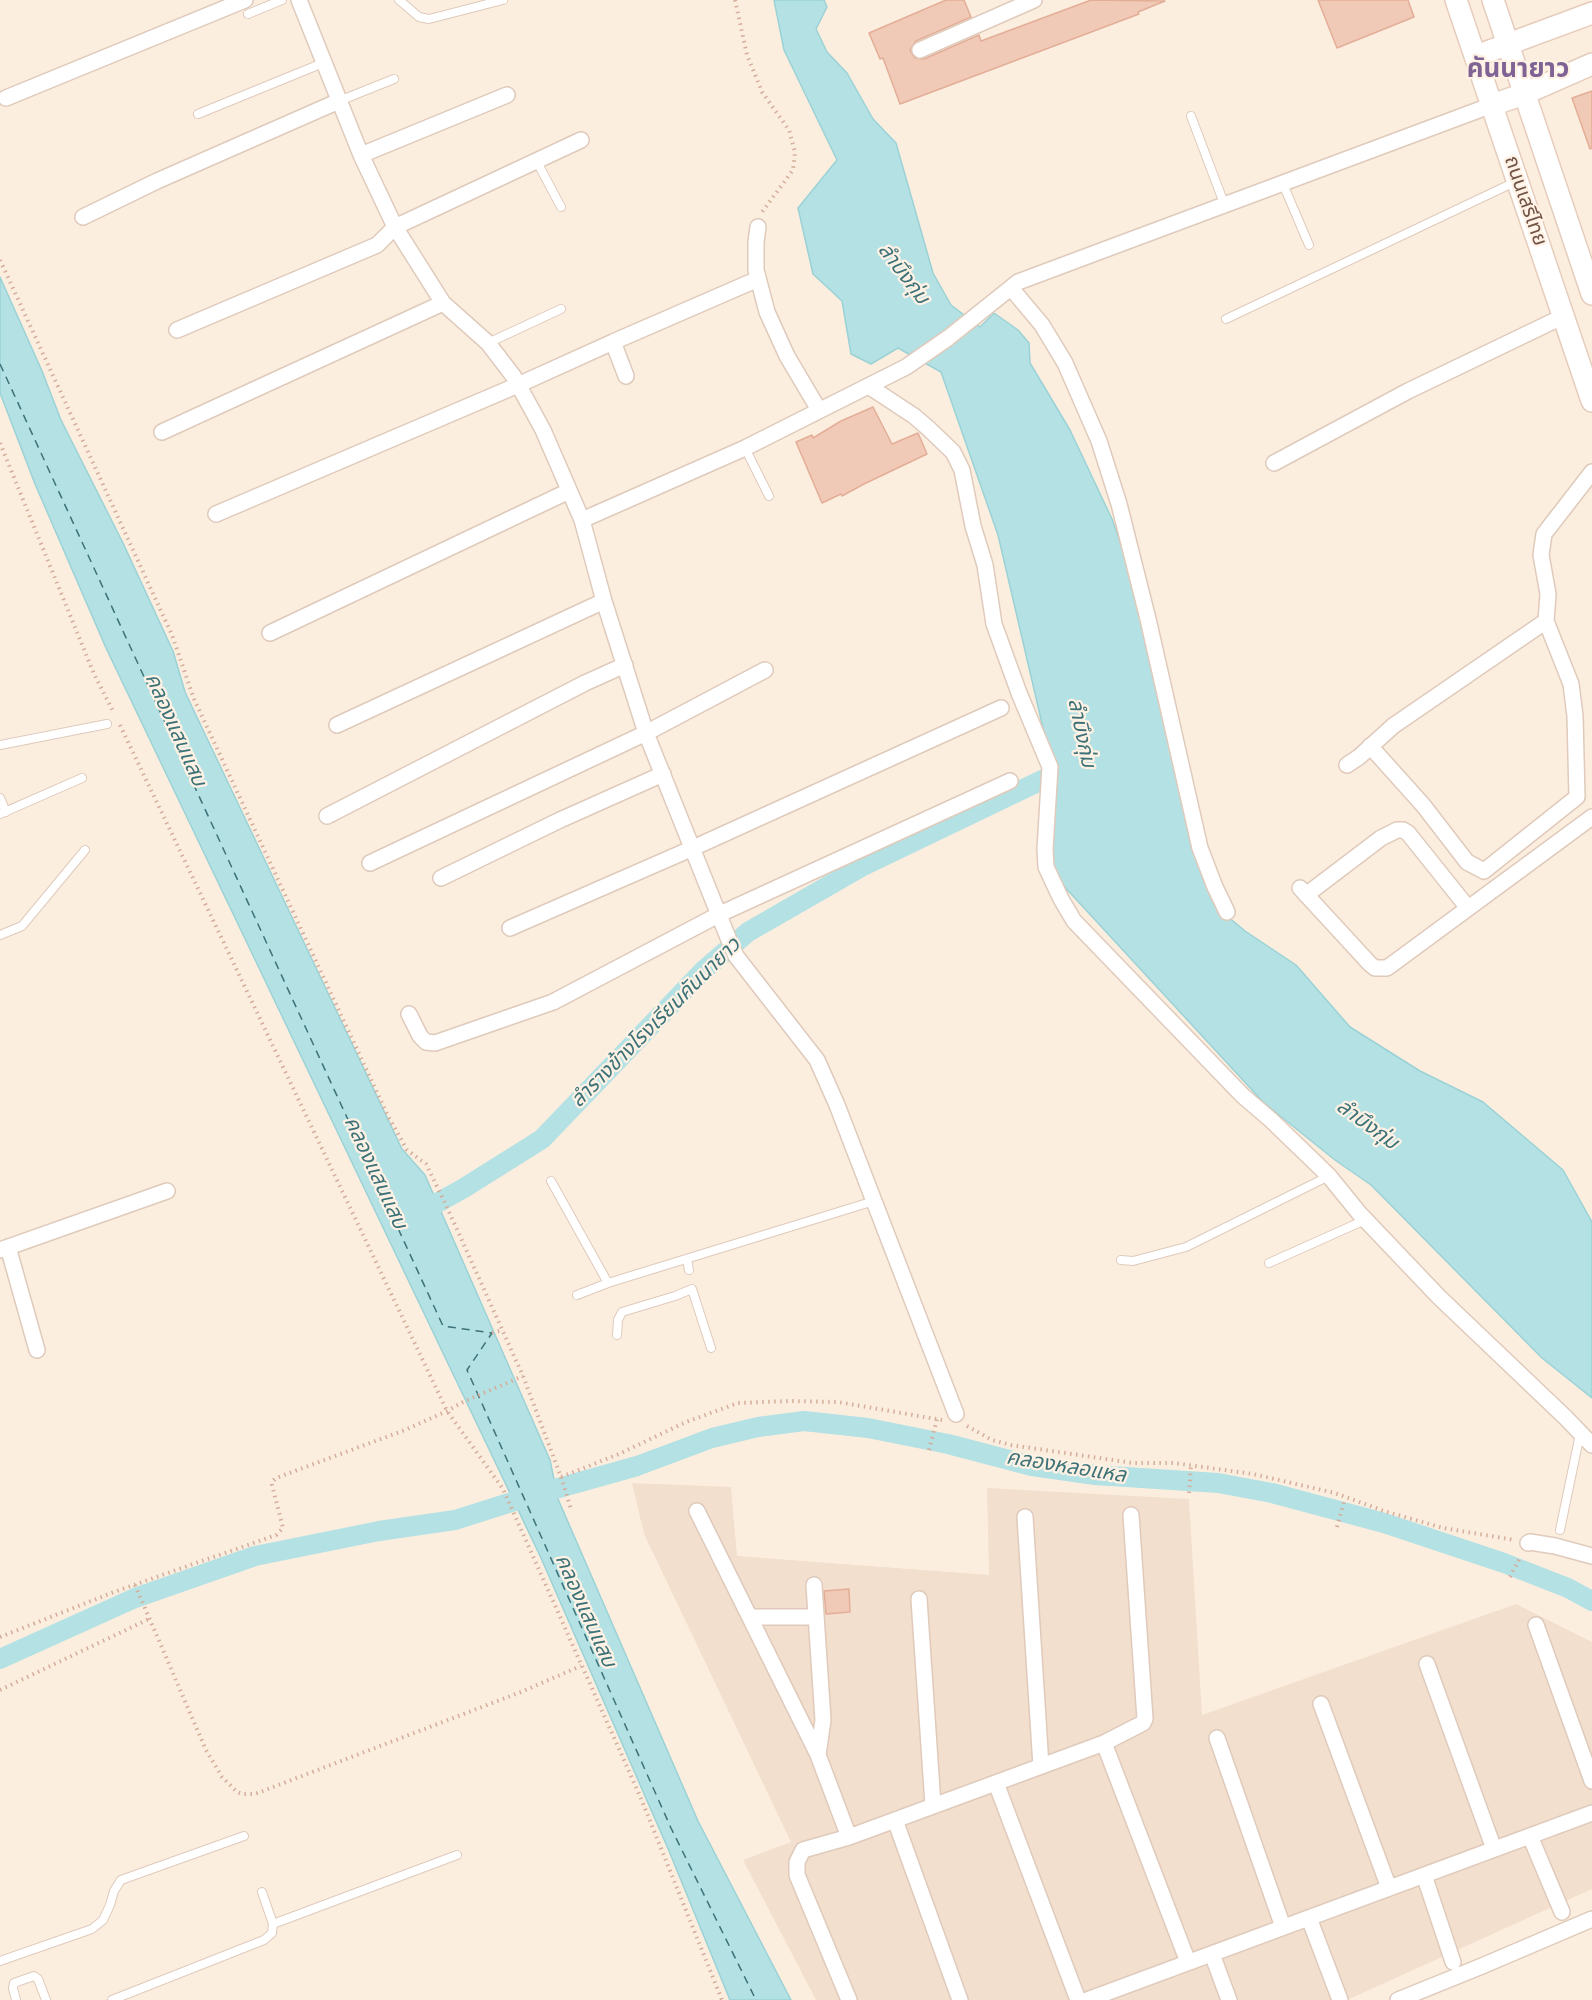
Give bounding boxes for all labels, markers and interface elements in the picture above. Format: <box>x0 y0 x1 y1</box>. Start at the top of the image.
district label: คันนายาว <box>1467 54 1569 86</box>
street label: ถนนเสรีไทย <box>1498 153 1552 249</box>
water label: ลำบึงกุ่ม <box>872 238 934 310</box>
water label: คลองแสนแสบ <box>139 669 211 791</box>
water label: ลำบึงกุ่ม <box>1061 696 1101 770</box>
water label: ลำรางข้างโรงเรียนคันนายาว <box>566 933 746 1113</box>
water label: ลำบึงกุ่ม <box>1331 1094 1403 1156</box>
water label: คลองแสนแสบ <box>338 1113 412 1233</box>
water label: คลองหลอแหล <box>1004 1445 1128 1489</box>
water label: คลองแสนแสบ <box>549 1550 621 1672</box>

